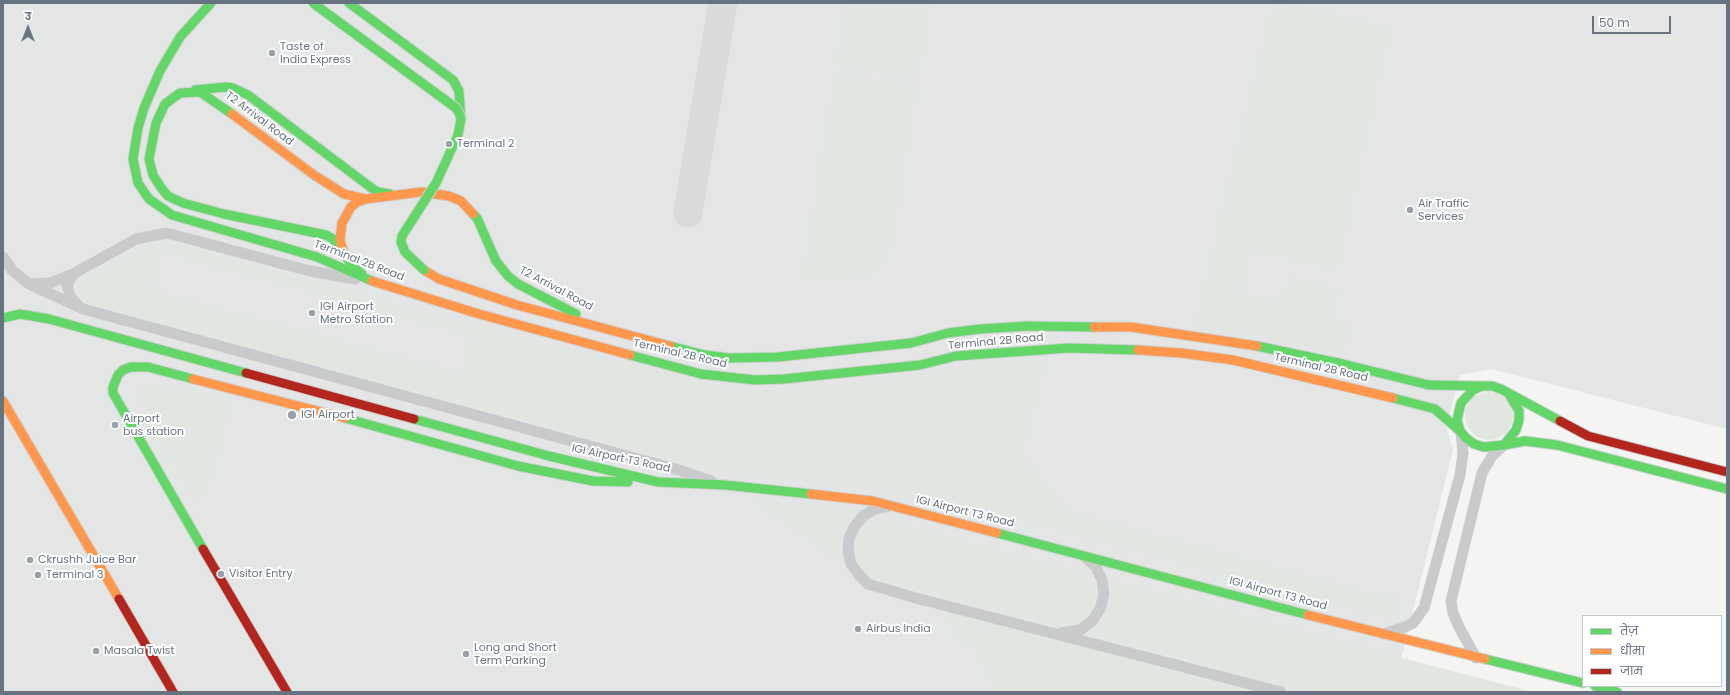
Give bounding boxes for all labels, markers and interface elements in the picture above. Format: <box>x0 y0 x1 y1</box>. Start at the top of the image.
north arrow <box>8 8 48 48</box>
text: उ <box>25 8 31 24</box>
scale bar <box>1594 8 1673 34</box>
text: 50 m <box>1599 14 1630 31</box>
place label: Taste of India Express <box>280 40 351 66</box>
marker: Taste of India Express <box>267 48 277 58</box>
street label: T2 Arrival Road <box>223 89 295 149</box>
place label: Terminal 2 <box>457 137 514 151</box>
marker: Terminal 2 <box>444 139 454 149</box>
place label: Air Traffic Services <box>1418 197 1469 223</box>
marker: Air Traffic Services <box>1405 205 1415 215</box>
street label: Terminal 2B Road <box>312 238 406 284</box>
street label: T2 Arrival Road <box>517 264 595 314</box>
place label: IGI Airport Metro Station <box>320 300 393 326</box>
marker: IGI Airport Metro Station <box>307 308 317 318</box>
street label: Terminal 2B Road <box>948 331 1044 353</box>
street label: Terminal 2B Road <box>632 337 728 371</box>
street label: Terminal 2B Road <box>1273 351 1369 385</box>
place label: IGI Airport <box>301 408 355 422</box>
marker: IGI Airport <box>286 409 298 421</box>
place label: Airport bus station <box>123 412 184 438</box>
marker: Airport bus station <box>110 420 120 430</box>
street label: IGI Airport T3 Road <box>570 442 672 476</box>
street label: IGI Airport T3 Road <box>915 493 1015 531</box>
place label: Ckrushh Juice Bar <box>38 553 136 567</box>
marker: Ckrushh Juice Bar <box>25 555 35 565</box>
place label: Visitor Entry <box>229 567 293 581</box>
place label: Terminal 3 <box>46 568 104 582</box>
marker: Visitor Entry <box>216 569 226 579</box>
marker: Terminal 3 <box>33 570 43 580</box>
street label: IGI Airport T3 Road <box>1228 575 1328 613</box>
legend <box>1582 615 1722 687</box>
place label: Airbus India <box>866 622 931 636</box>
text: तेज़ <box>1620 622 1638 639</box>
marker: Airbus India <box>853 624 863 634</box>
place label: Long and Short Term Parking <box>474 641 557 667</box>
text: धीमा <box>1620 642 1645 659</box>
place label: Masala Twist <box>104 644 175 658</box>
marker: Masala Twist <box>91 646 101 656</box>
marker: Long and Short Term Parking <box>461 649 471 659</box>
text: जाम <box>1620 662 1643 679</box>

